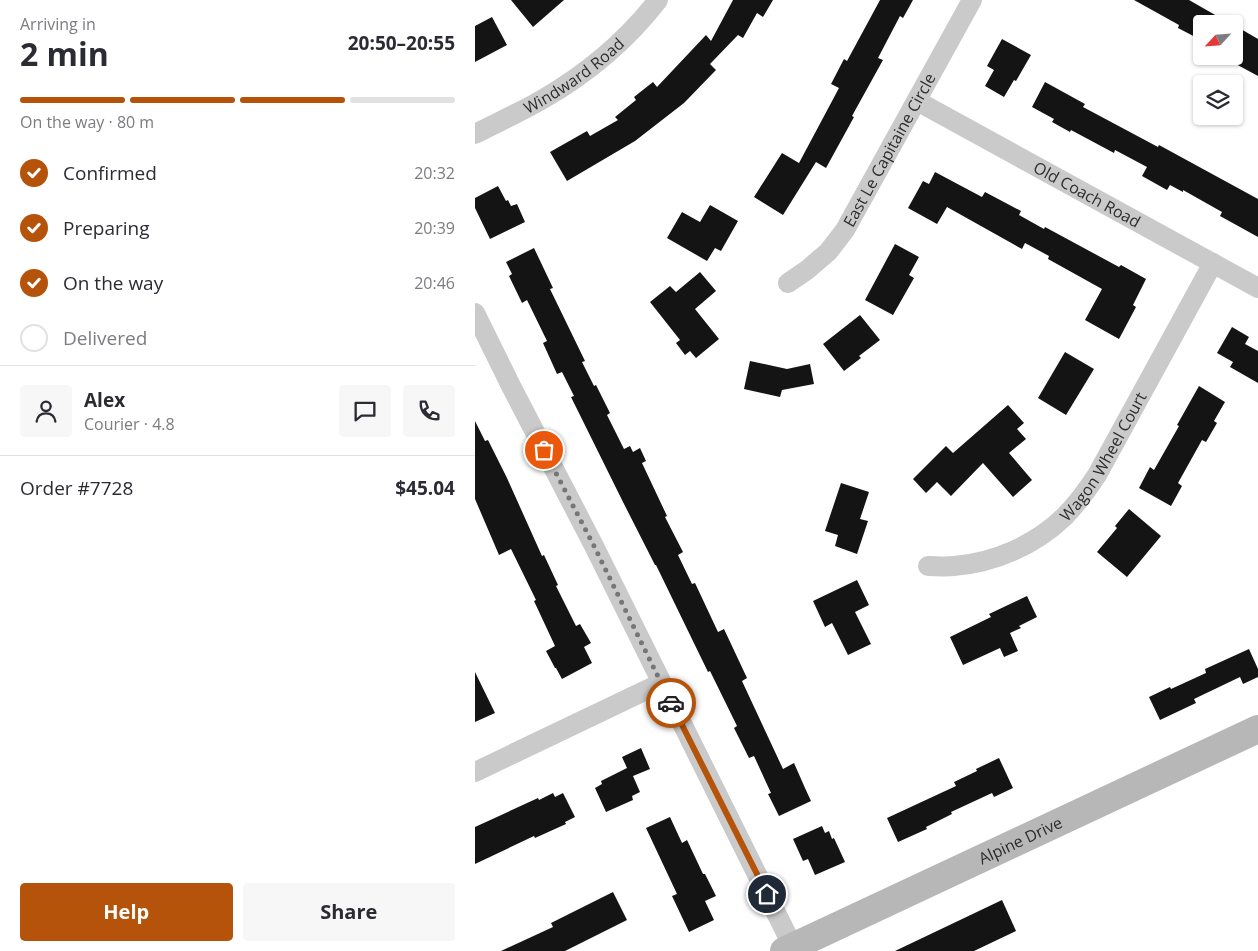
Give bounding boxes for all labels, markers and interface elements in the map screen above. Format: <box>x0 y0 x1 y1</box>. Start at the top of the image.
text: Arriving in <box>20 13 96 35</box>
north arrow <box>1193 15 1243 65</box>
map controls <box>1193 15 1243 125</box>
text: 20:50–20:55 <box>348 30 455 56</box>
text: 2 min <box>20 32 109 75</box>
street label: Windward Road <box>520 33 629 119</box>
street label: East Le Capitaine Circle <box>838 69 941 231</box>
button: layers <box>1193 75 1243 125</box>
text: On the way · 80 m <box>20 111 154 133</box>
street label: Old Coach Road <box>1030 156 1145 233</box>
icon: check <box>20 159 48 187</box>
text: Confirmed <box>63 160 157 186</box>
text: 20:32 <box>414 162 455 184</box>
icon: check <box>20 214 48 242</box>
text: Preparing <box>63 215 150 241</box>
text: 20:39 <box>414 217 455 239</box>
icon: check <box>20 269 48 297</box>
text: On the way <box>63 270 163 296</box>
text: 20:46 <box>414 272 455 294</box>
text: Delivered <box>63 325 147 351</box>
button: person <box>20 385 72 437</box>
button: chat <box>339 385 391 437</box>
button: phone <box>403 385 455 437</box>
text: Alex <box>84 387 125 413</box>
street label: Wagon Wheel Court <box>1055 388 1151 526</box>
text: Courier · 4.8 <box>84 413 175 435</box>
pin <box>523 429 565 471</box>
icon: bag <box>530 436 558 464</box>
text: Order #7728 <box>20 475 133 501</box>
text: $45.04 <box>395 475 455 501</box>
courier <box>646 678 696 728</box>
icon: car <box>657 689 685 717</box>
street label: Alpine Drive <box>975 811 1066 869</box>
pin <box>746 873 788 915</box>
icon: home <box>753 880 781 908</box>
button: Help <box>20 883 233 941</box>
button: Share <box>243 883 455 941</box>

